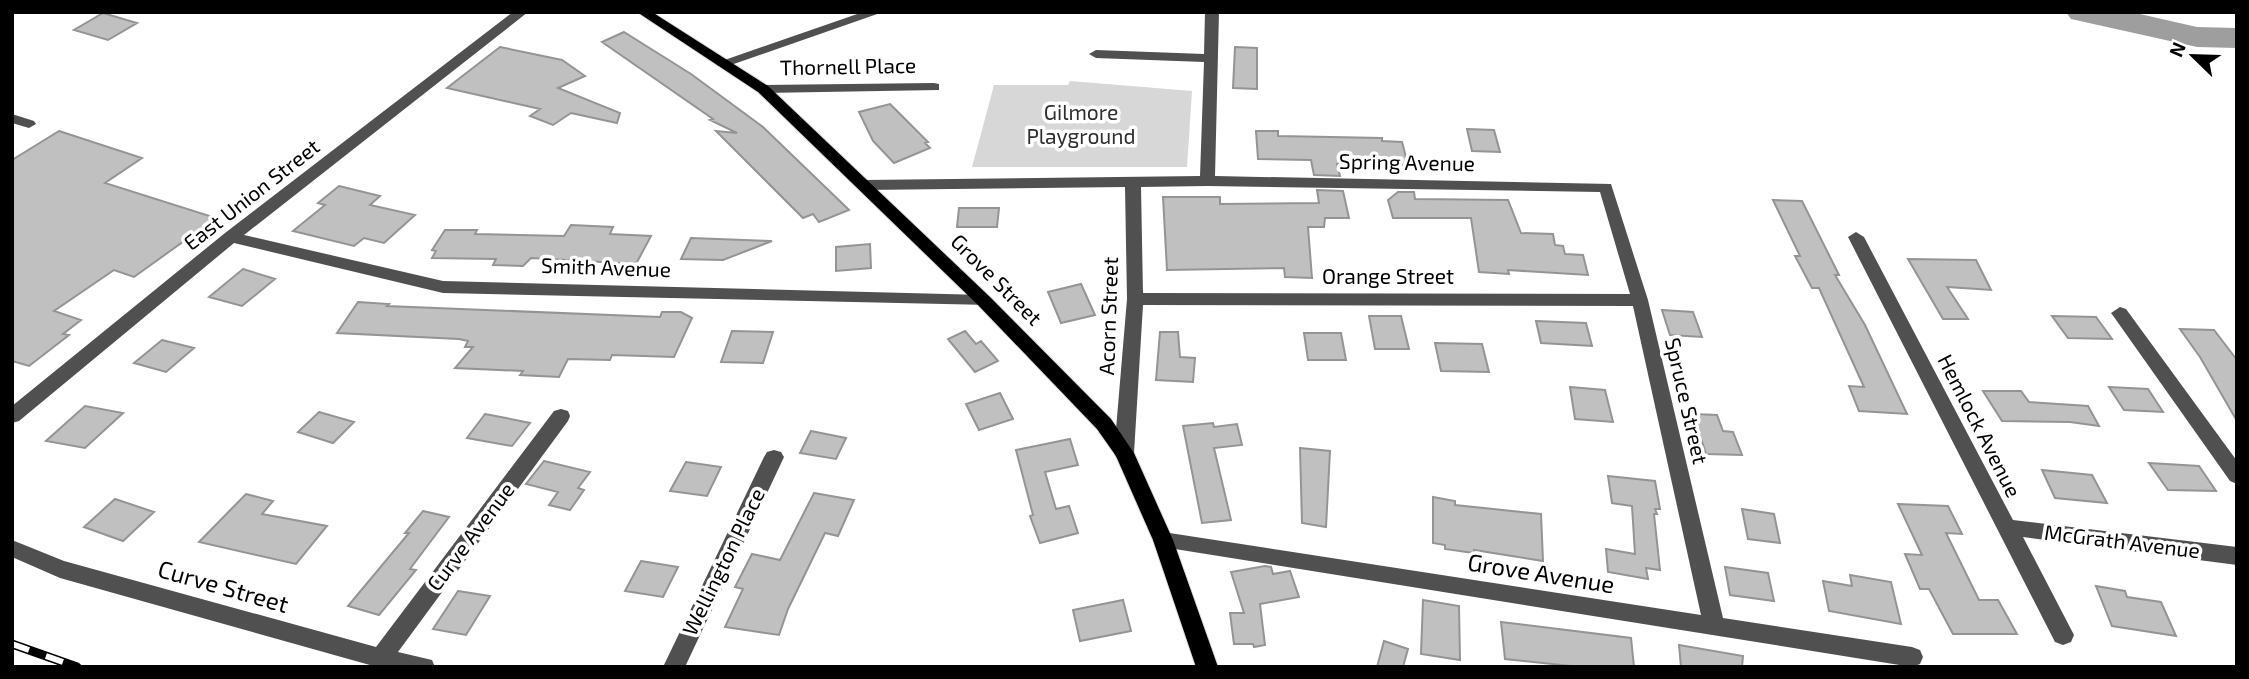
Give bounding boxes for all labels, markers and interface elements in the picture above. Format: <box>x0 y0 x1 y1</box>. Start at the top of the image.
north arrow <box>2158 21 2228 91</box>
text: N <box>2164 38 2190 60</box>
street label: Thornell Place <box>780 52 916 79</box>
park label: Gilmore Playground <box>1026 99 1136 148</box>
street label: East Union Street <box>178 133 324 255</box>
street label: Spring Avenue <box>1339 148 1475 175</box>
street label: Grove Street <box>946 228 1048 330</box>
street label: Smith Avenue <box>541 252 672 281</box>
street label: Acorn Street <box>1093 256 1122 376</box>
street label: Orange Street <box>1322 263 1454 288</box>
street label: Spruce Street <box>1661 335 1714 466</box>
street label: Hemlock Avenue <box>1934 350 2027 501</box>
street label: Curve Avenue <box>421 477 519 595</box>
street label: Wellington Place <box>676 484 769 639</box>
street label: McGrath Avenue <box>2043 519 2201 562</box>
street label: Grove Avenue <box>1466 547 1617 598</box>
street label: Curve Street <box>155 553 292 618</box>

